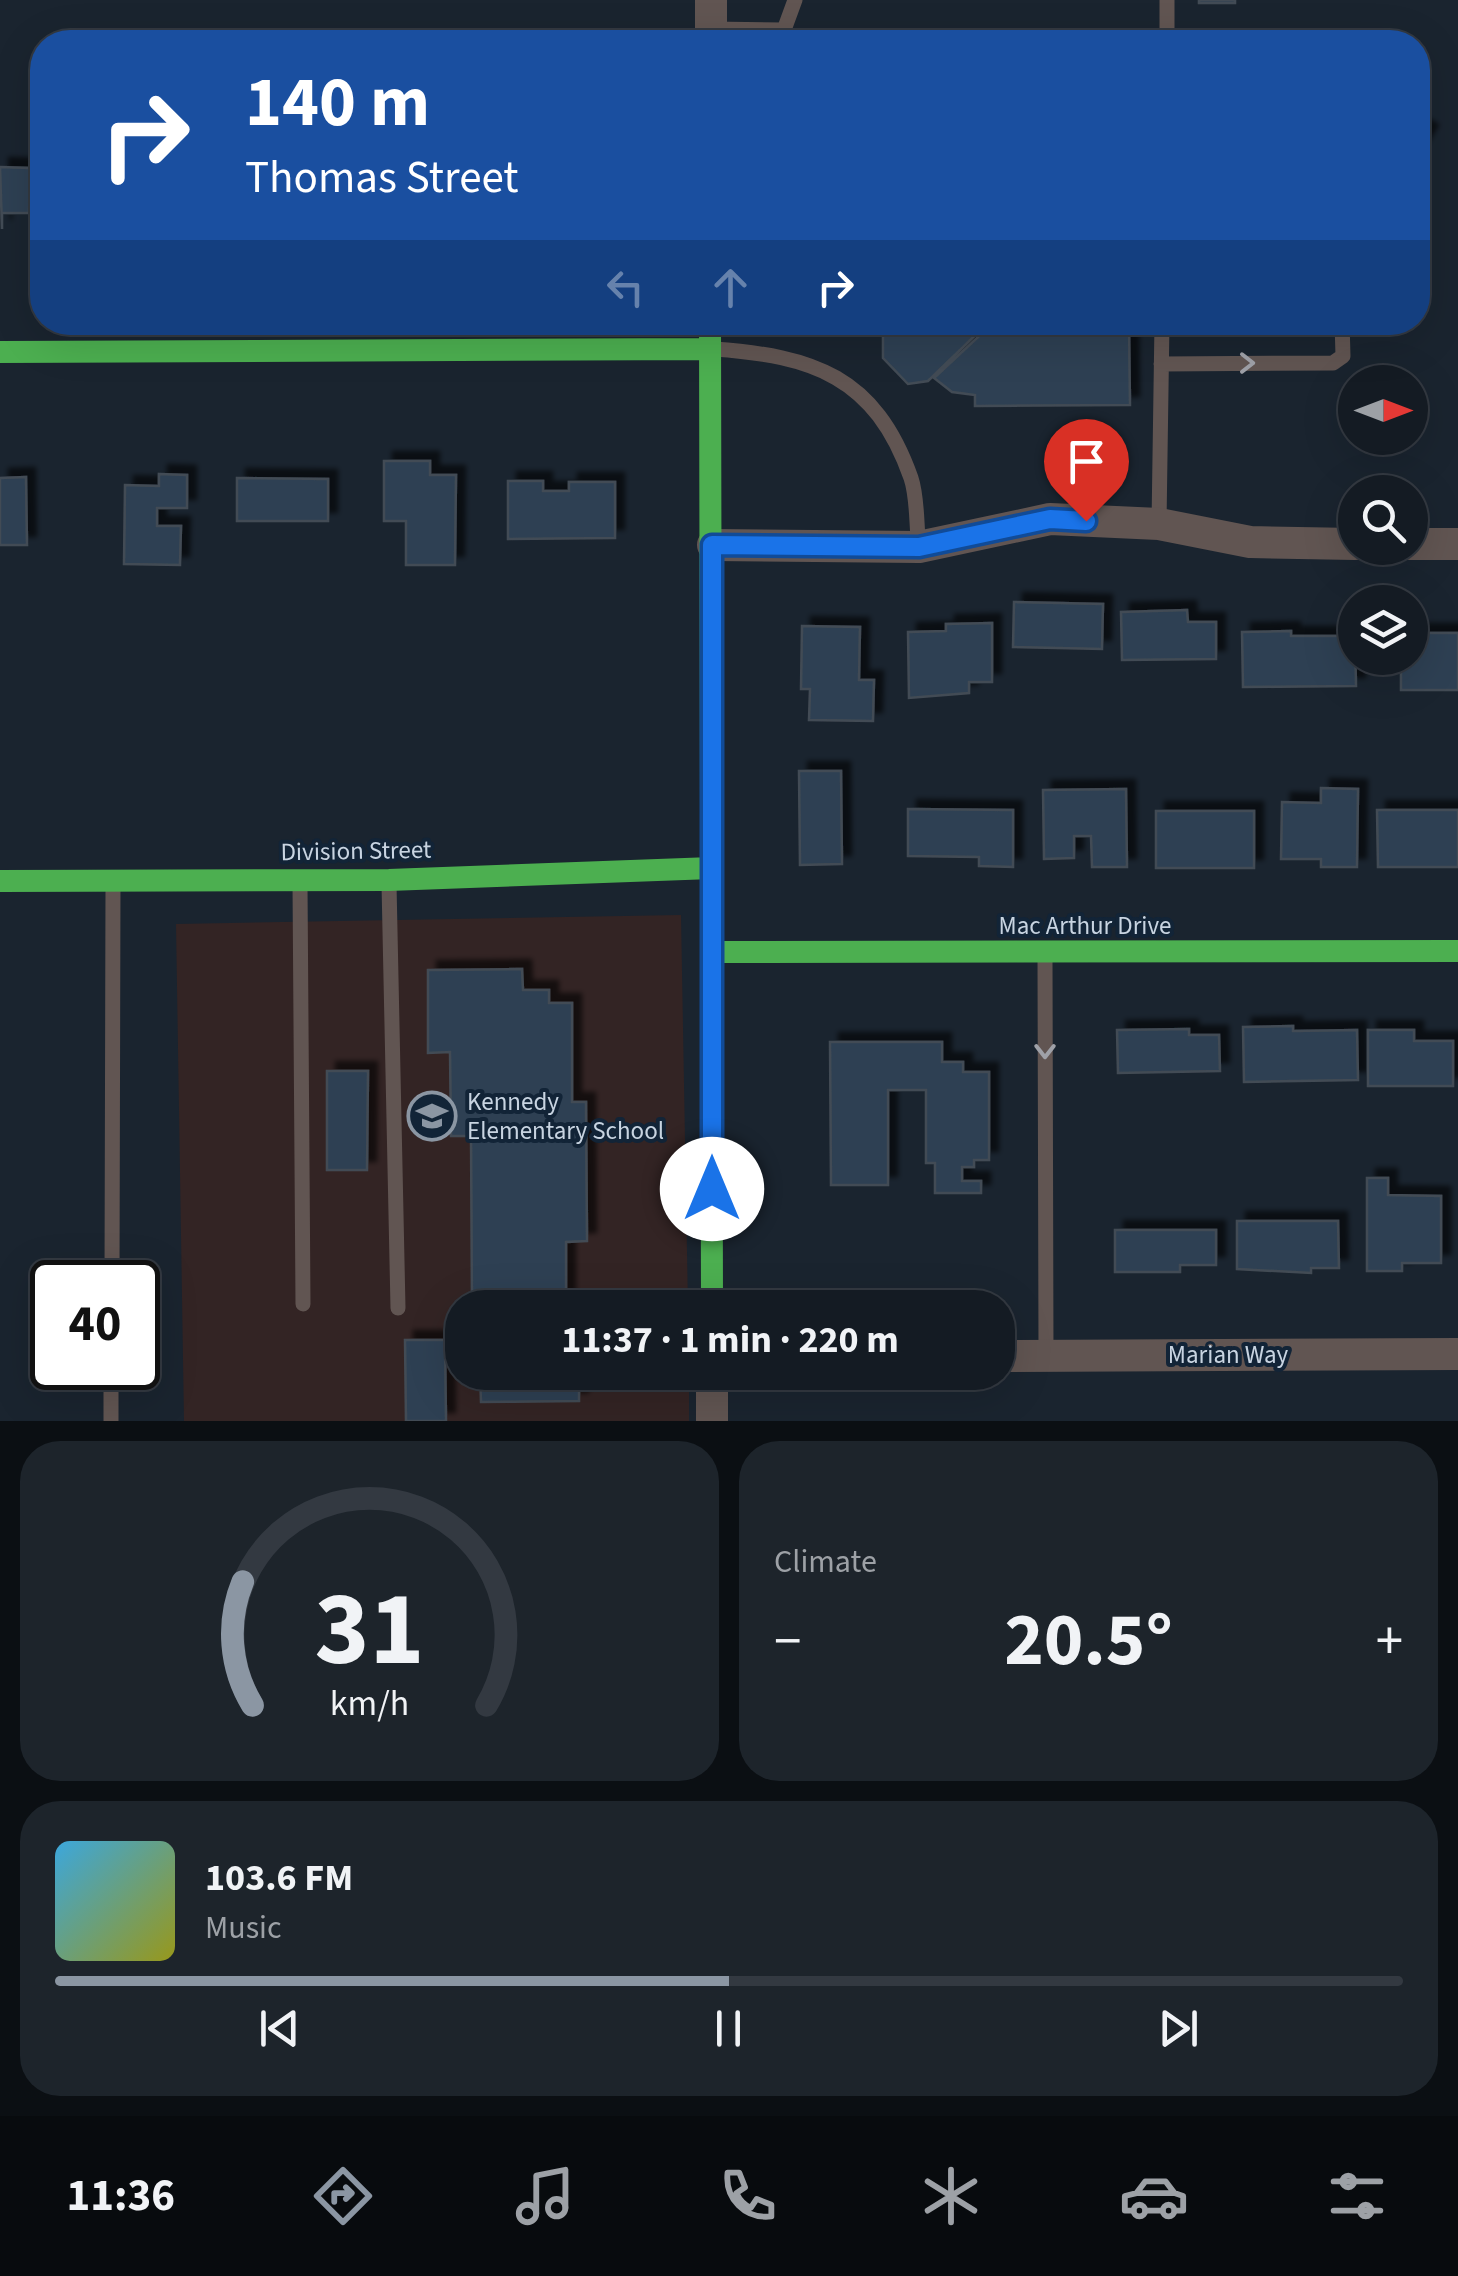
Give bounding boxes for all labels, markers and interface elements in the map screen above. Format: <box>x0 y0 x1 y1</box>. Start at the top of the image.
text: 140 m <box>245 53 430 153</box>
icon: right <box>80 70 210 200</box>
text: Thomas Street <box>245 146 519 210</box>
icon: left <box>598 260 653 315</box>
icon: ahead <box>703 260 758 315</box>
icon: right <box>808 260 863 315</box>
one-way arrow <box>1240 352 1256 374</box>
north arrow <box>1338 365 1428 455</box>
map controls <box>1338 365 1428 675</box>
pin <box>1044 419 1129 522</box>
icon: arrive <box>1059 434 1114 489</box>
button: search <box>1338 475 1428 565</box>
button: layers <box>1338 585 1428 675</box>
street label: Division Street <box>280 832 432 870</box>
street label: Mac Arthur Drive <box>999 908 1171 944</box>
one-way arrow <box>1034 1044 1056 1060</box>
place label: Kennedy Elementary School <box>467 1084 664 1149</box>
school or university icon: Kennedy Elementary School <box>406 1090 458 1142</box>
position arrow <box>660 1137 764 1241</box>
speed limit sign: 40 <box>30 1260 160 1390</box>
text: 11:37 · 1 min · 220 m <box>561 1313 899 1367</box>
street label: Marian Way <box>1168 1337 1289 1373</box>
text: Climate <box>774 1539 877 1585</box>
text: 31 <box>315 1557 424 1705</box>
text: 20.5° <box>1004 1587 1173 1694</box>
text: − <box>774 1603 801 1681</box>
text: + <box>1376 1603 1403 1681</box>
text: km/h <box>330 1678 409 1729</box>
text: 103.6 FM <box>205 1851 353 1905</box>
text: Music <box>205 1905 282 1951</box>
icon: previous <box>252 2001 307 2056</box>
icon: pause <box>701 2001 756 2056</box>
icon: next <box>1151 2001 1206 2056</box>
icon: directions <box>308 2161 378 2231</box>
icon: music <box>510 2161 580 2231</box>
icon: phone <box>713 2161 783 2231</box>
icon: climate <box>916 2161 986 2231</box>
icon: car <box>1119 2161 1189 2231</box>
icon: filters <box>1322 2161 1392 2231</box>
text: 11:36 <box>66 2164 175 2228</box>

